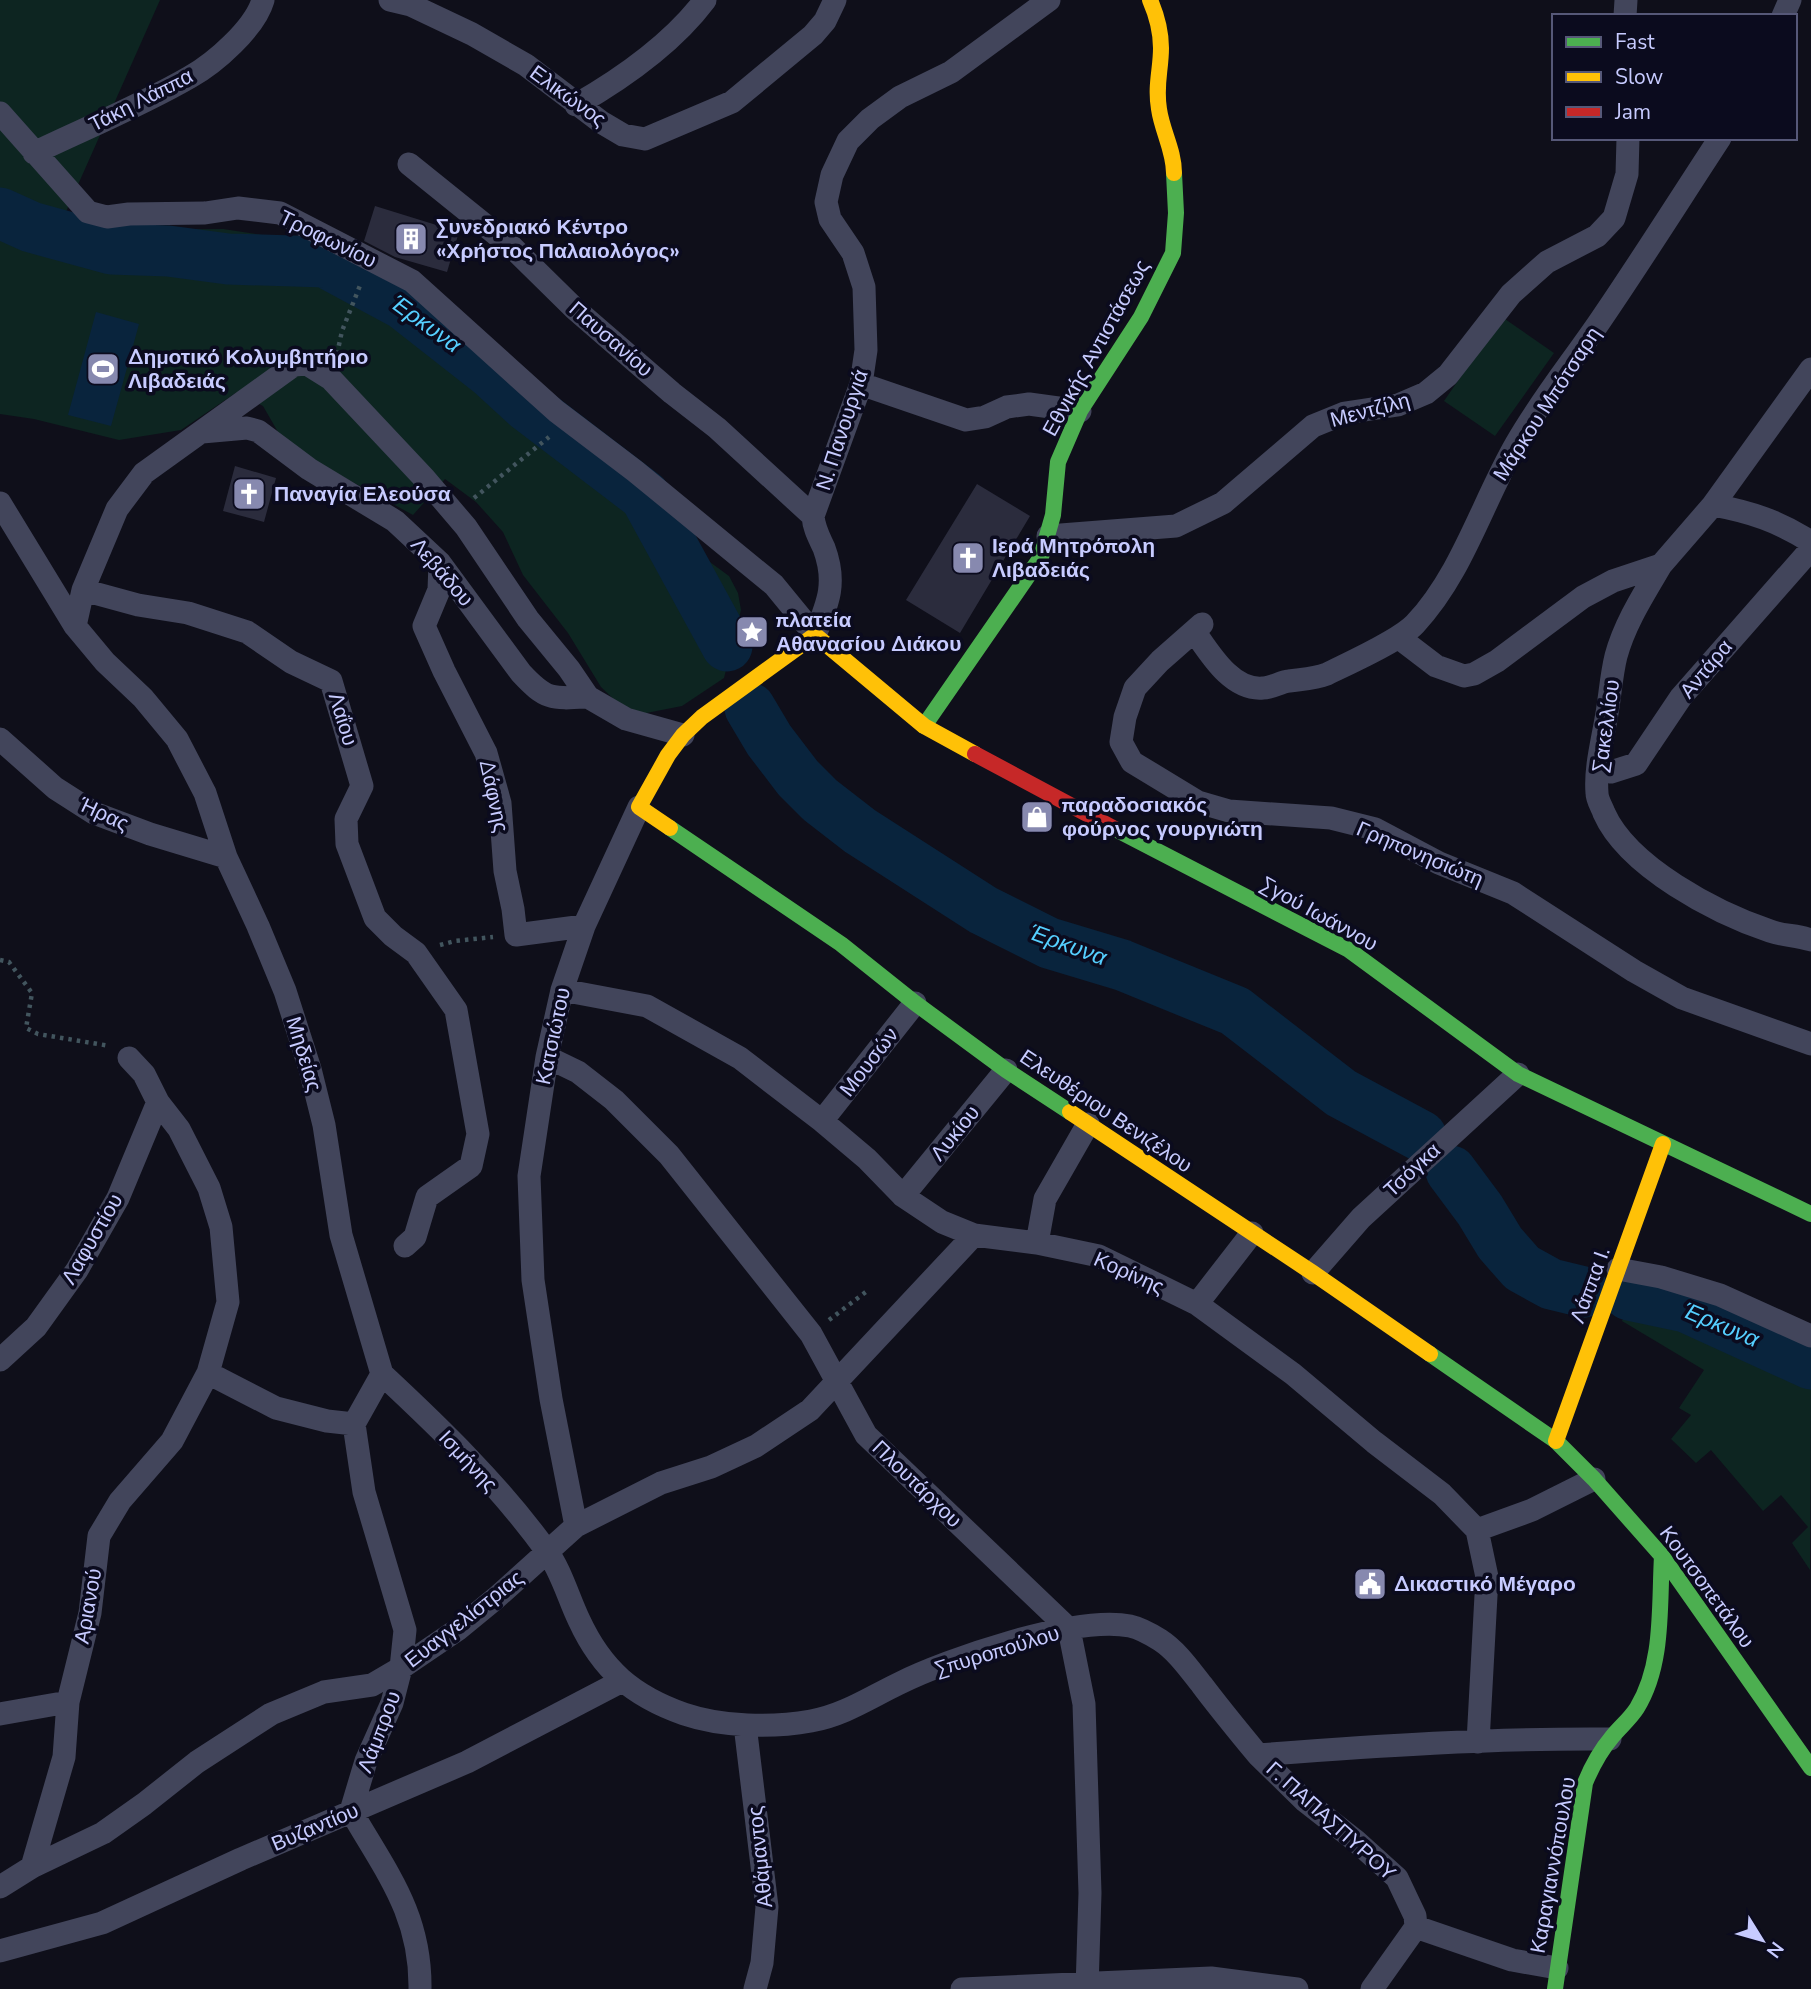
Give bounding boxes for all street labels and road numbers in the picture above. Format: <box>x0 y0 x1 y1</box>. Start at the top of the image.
street label: Ελικώνος <box>524 59 612 133</box>
street label: Τάκη Λάππα <box>84 62 198 138</box>
street label: Τροφωνίου <box>275 203 381 275</box>
street label: Εθνικής Αντιστάσεως <box>1036 255 1156 441</box>
street label: Παυσανίου <box>563 295 659 383</box>
street label: Μάρκου Μπότσαρη <box>1487 322 1607 486</box>
street label: Ν. Πανουργιά <box>809 366 875 494</box>
street label: Μεντζίλη <box>1327 386 1413 434</box>
street label: Λεβάδου <box>404 532 480 612</box>
street label: Αντάρα <box>1673 634 1739 704</box>
street label: Σακελλίου <box>1586 678 1626 774</box>
street label: Λαΐου <box>322 689 364 749</box>
street label: Δάφνης <box>473 757 515 835</box>
street label: Ήρας <box>74 790 133 838</box>
street label: Γρηπονησιώτη <box>1352 815 1488 893</box>
street label: Σγού Ιωάννου <box>1255 870 1383 958</box>
street label: Κατσιώτου <box>529 985 577 1087</box>
street label: Μηδείας <box>279 1013 329 1095</box>
street label: Μουσών <box>833 1022 905 1102</box>
street label: Ελευθέριου Βενιζέλου <box>1014 1043 1198 1179</box>
street label: Λυκίου <box>924 1099 986 1167</box>
street label: Τσόγκα <box>1378 1137 1446 1203</box>
street label: Λαφυστίου <box>55 1189 129 1289</box>
street label: Λάππα Ι. <box>1563 1243 1617 1327</box>
street label: Κορίνης <box>1089 1245 1169 1301</box>
street label: Ισμήνης <box>432 1424 504 1498</box>
street label: Πλουτάρχου <box>866 1434 968 1534</box>
street label: Κουτσοπετάλου <box>1653 1520 1761 1654</box>
street label: Ευαγγελίστριας <box>399 1564 529 1674</box>
street label: Αριανού <box>68 1566 108 1646</box>
street label: Σπυροπούλου <box>931 1619 1063 1683</box>
street label: Λάμπρου <box>351 1687 407 1777</box>
street label: Γ. ΠΑΠΑΣΠΥΡΟΥ <box>1260 1755 1402 1887</box>
street label: Καραγιαννόπουλου <box>1524 1775 1582 1955</box>
street label: Βυζαντίου <box>267 1796 363 1858</box>
street label: Αθάμαντος <box>741 1805 779 1909</box>

